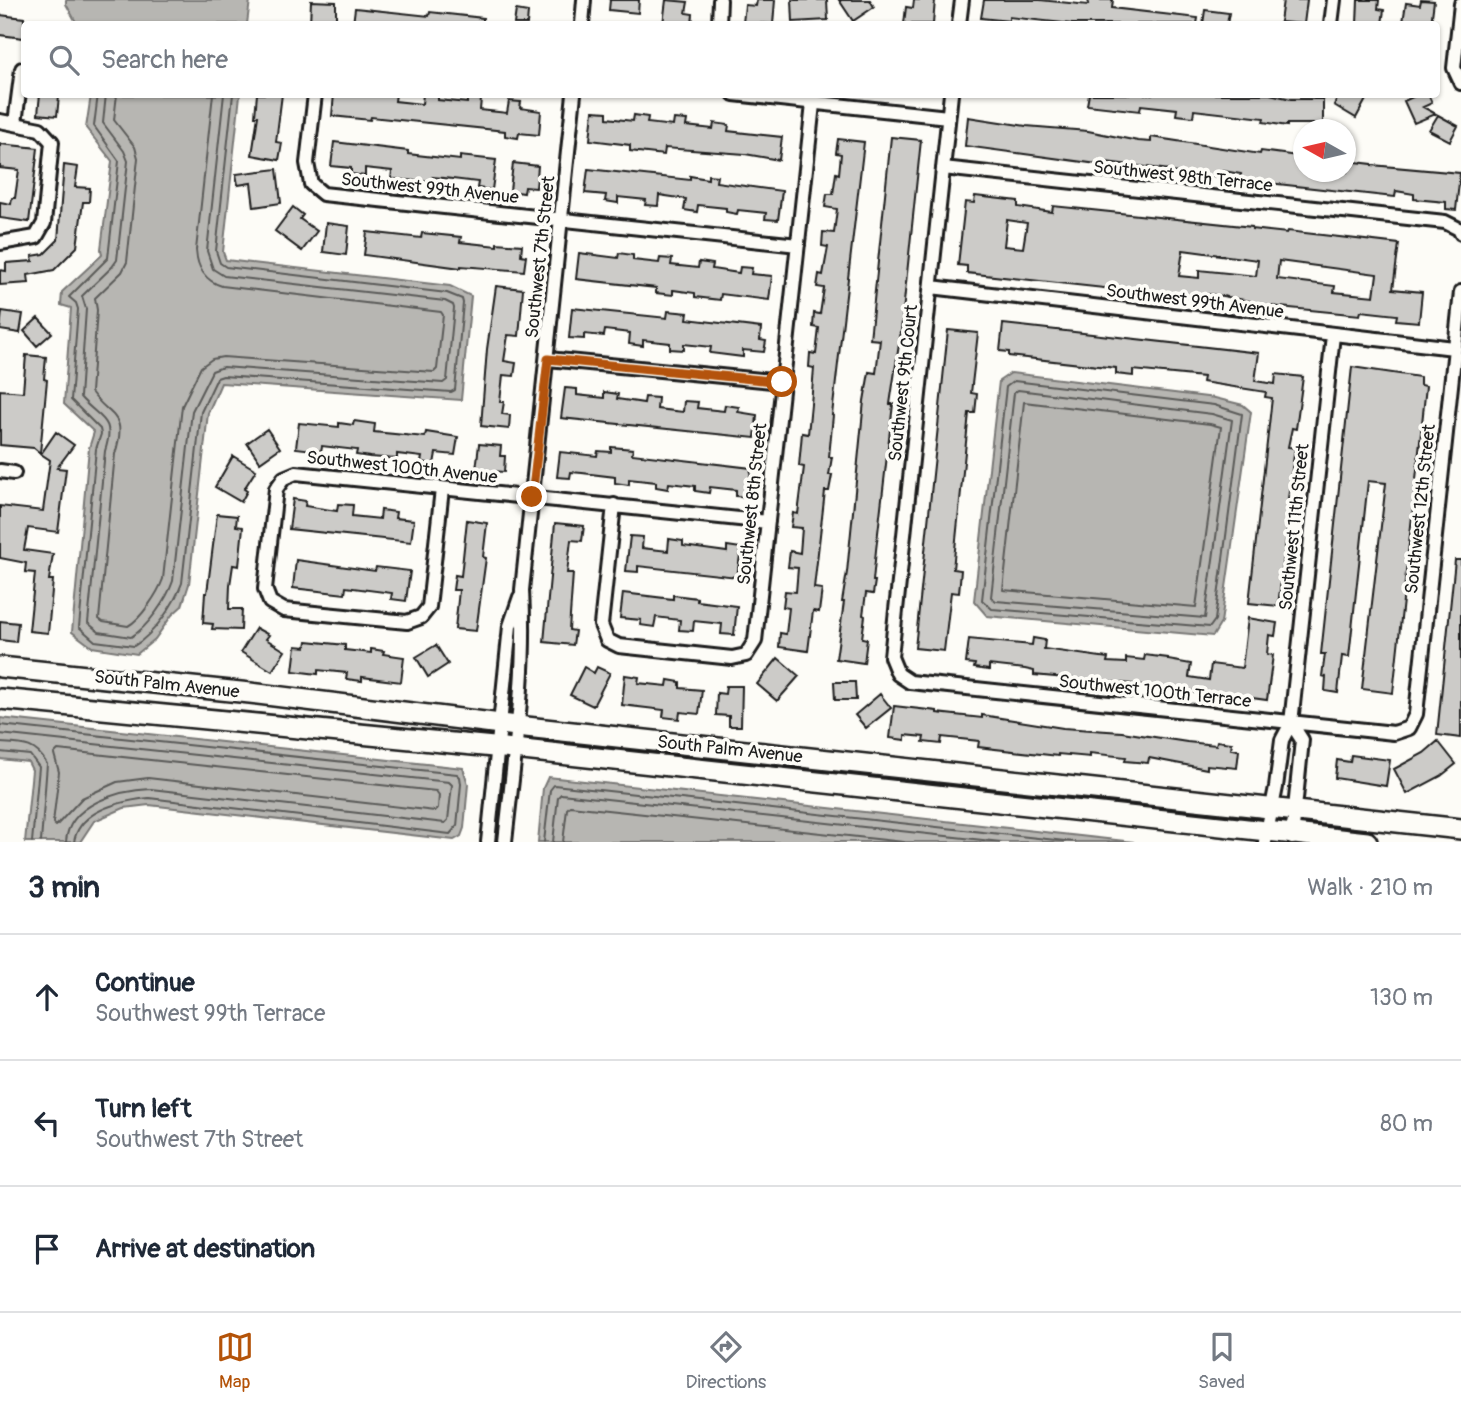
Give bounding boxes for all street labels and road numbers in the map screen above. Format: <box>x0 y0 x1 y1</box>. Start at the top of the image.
street label: Southwest 98th Terrace <box>1092 156 1274 197</box>
street label: Southwest 99th Avenue <box>340 168 520 209</box>
street label: Southwest 7th Street <box>521 174 561 339</box>
street label: Southwest 99th Avenue <box>1105 279 1285 324</box>
street label: Southwest 9th Court <box>884 303 923 463</box>
street label: Southwest 8th Street <box>733 421 773 586</box>
street label: Southwest 12th Street <box>1400 422 1441 595</box>
street label: Southwest 11th Street <box>1274 442 1315 612</box>
street label: Southwest 100th Avenue <box>305 446 499 489</box>
street label: South Palm Avenue <box>93 665 241 704</box>
street label: Southwest 100th Terrace <box>1058 670 1252 713</box>
street label: South Palm Avenue <box>656 730 804 769</box>

